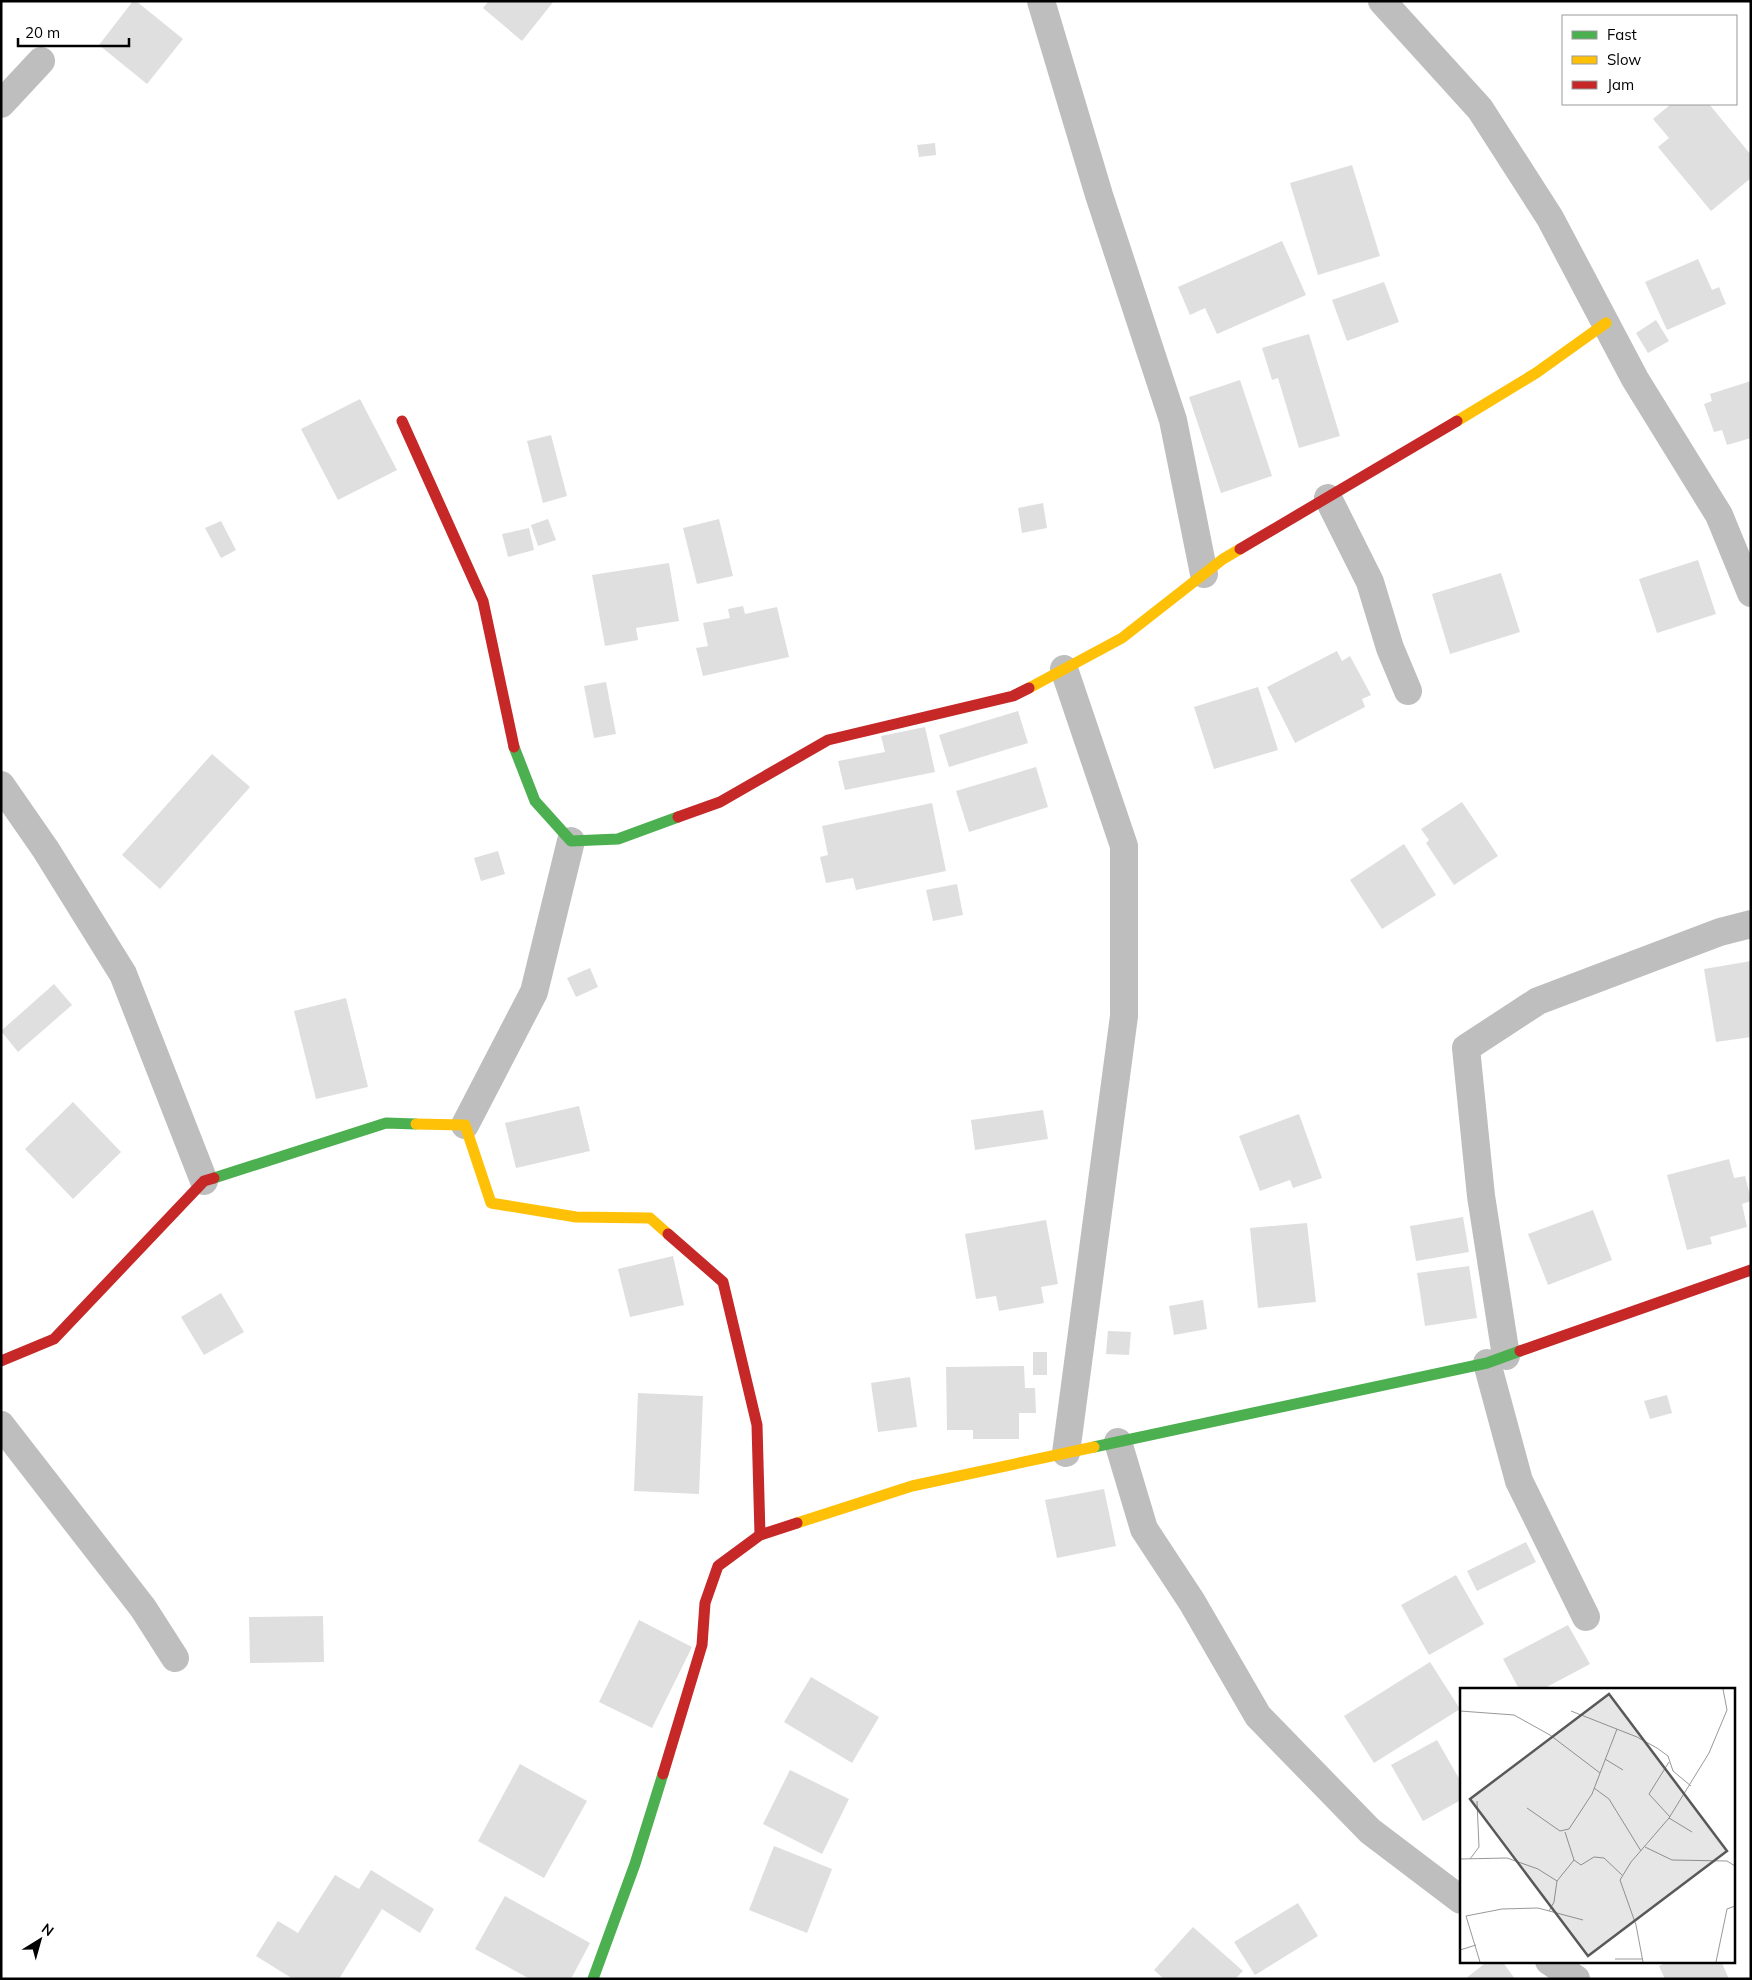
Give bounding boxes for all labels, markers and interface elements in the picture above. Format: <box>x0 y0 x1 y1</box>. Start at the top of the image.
scale bar <box>18 15 129 47</box>
legend <box>1562 15 1737 105</box>
text: 20 m <box>25 23 60 42</box>
text: Fast <box>1607 25 1637 44</box>
text: Slow <box>1607 50 1641 69</box>
text: Jam <box>1607 75 1634 94</box>
inset map <box>1460 1688 1734 1962</box>
north arrow <box>15 1915 65 1965</box>
text: N <box>38 1919 57 1940</box>

